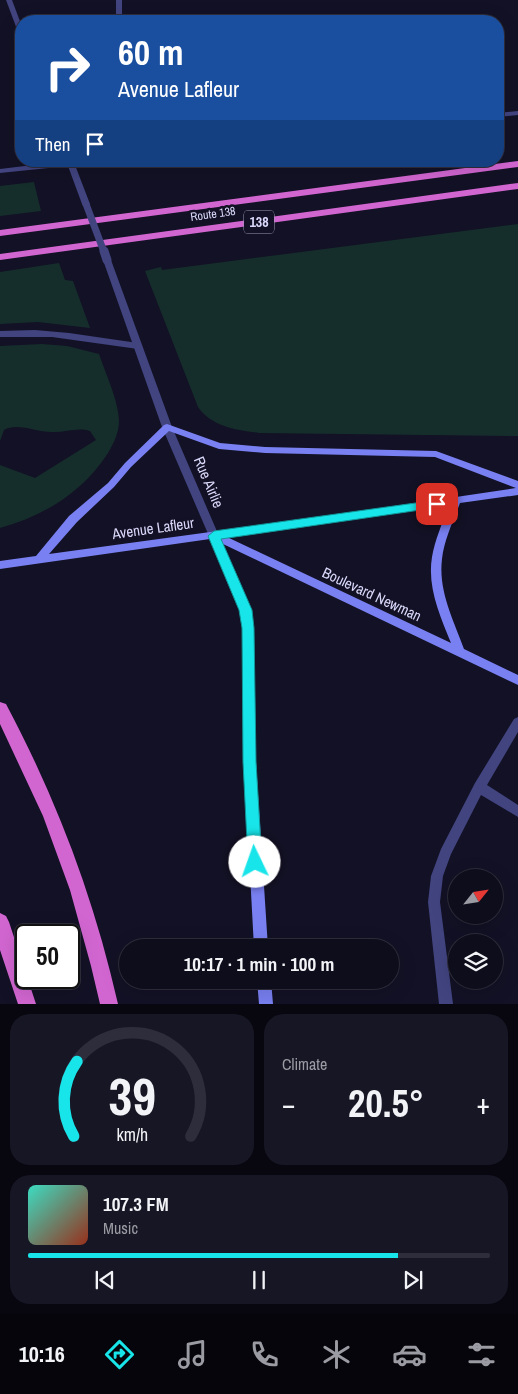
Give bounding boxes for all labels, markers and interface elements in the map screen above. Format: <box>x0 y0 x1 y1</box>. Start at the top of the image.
text: 60 m <box>118 29 183 76</box>
icon: right <box>35 35 100 100</box>
text: Avenue Lafleur <box>118 74 239 104</box>
icon: arrive <box>81 130 109 158</box>
text: Then <box>35 131 71 157</box>
street label: Route 138 <box>189 203 237 225</box>
road number: 138 <box>244 210 274 233</box>
street label: Rue Airlie <box>189 453 229 511</box>
pin <box>416 483 458 525</box>
icon: arrive <box>423 490 451 518</box>
street label: Avenue Lafleur <box>110 512 195 544</box>
street label: Boulevard Newman <box>319 562 425 626</box>
position arrow <box>228 835 280 887</box>
north arrow <box>448 869 502 924</box>
map controls <box>448 869 503 989</box>
speed limit sign: 50 <box>15 924 80 989</box>
button: layers <box>448 934 503 989</box>
text: 10:17 · 1 min · 100 m <box>184 951 334 977</box>
text: Climate <box>282 1053 327 1075</box>
text: 39 <box>108 1061 156 1131</box>
text: 20.5° <box>348 1078 424 1129</box>
text: − <box>282 1085 295 1123</box>
text: + <box>477 1085 490 1123</box>
text: km/h <box>116 1123 148 1147</box>
text: 107.3 FM <box>103 1191 169 1217</box>
text: Music <box>103 1217 138 1239</box>
icon: previous <box>91 1266 119 1294</box>
icon: pause <box>245 1266 273 1294</box>
icon: next <box>399 1266 427 1294</box>
icon: directions <box>102 1337 137 1372</box>
icon: music <box>175 1337 210 1372</box>
icon: phone <box>247 1337 282 1372</box>
icon: climate <box>319 1337 354 1372</box>
icon: car <box>392 1337 427 1372</box>
icon: filters <box>464 1337 499 1372</box>
text: 10:16 <box>19 1339 65 1369</box>

